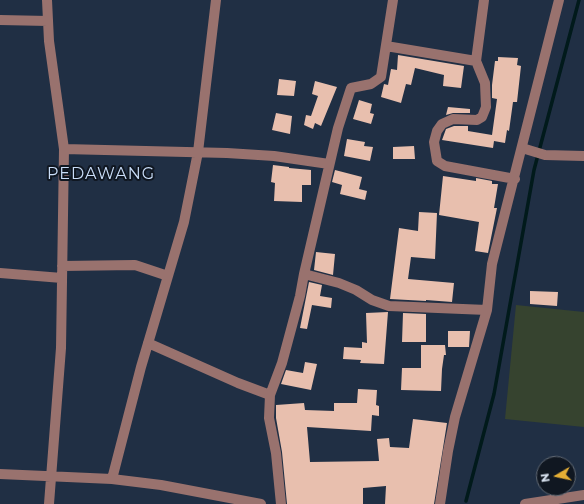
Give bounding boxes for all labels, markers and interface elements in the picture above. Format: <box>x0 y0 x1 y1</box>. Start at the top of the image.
district label: PEDAWANG <box>47 164 155 184</box>
north arrow <box>536 456 576 496</box>
text: N <box>538 472 553 483</box>

